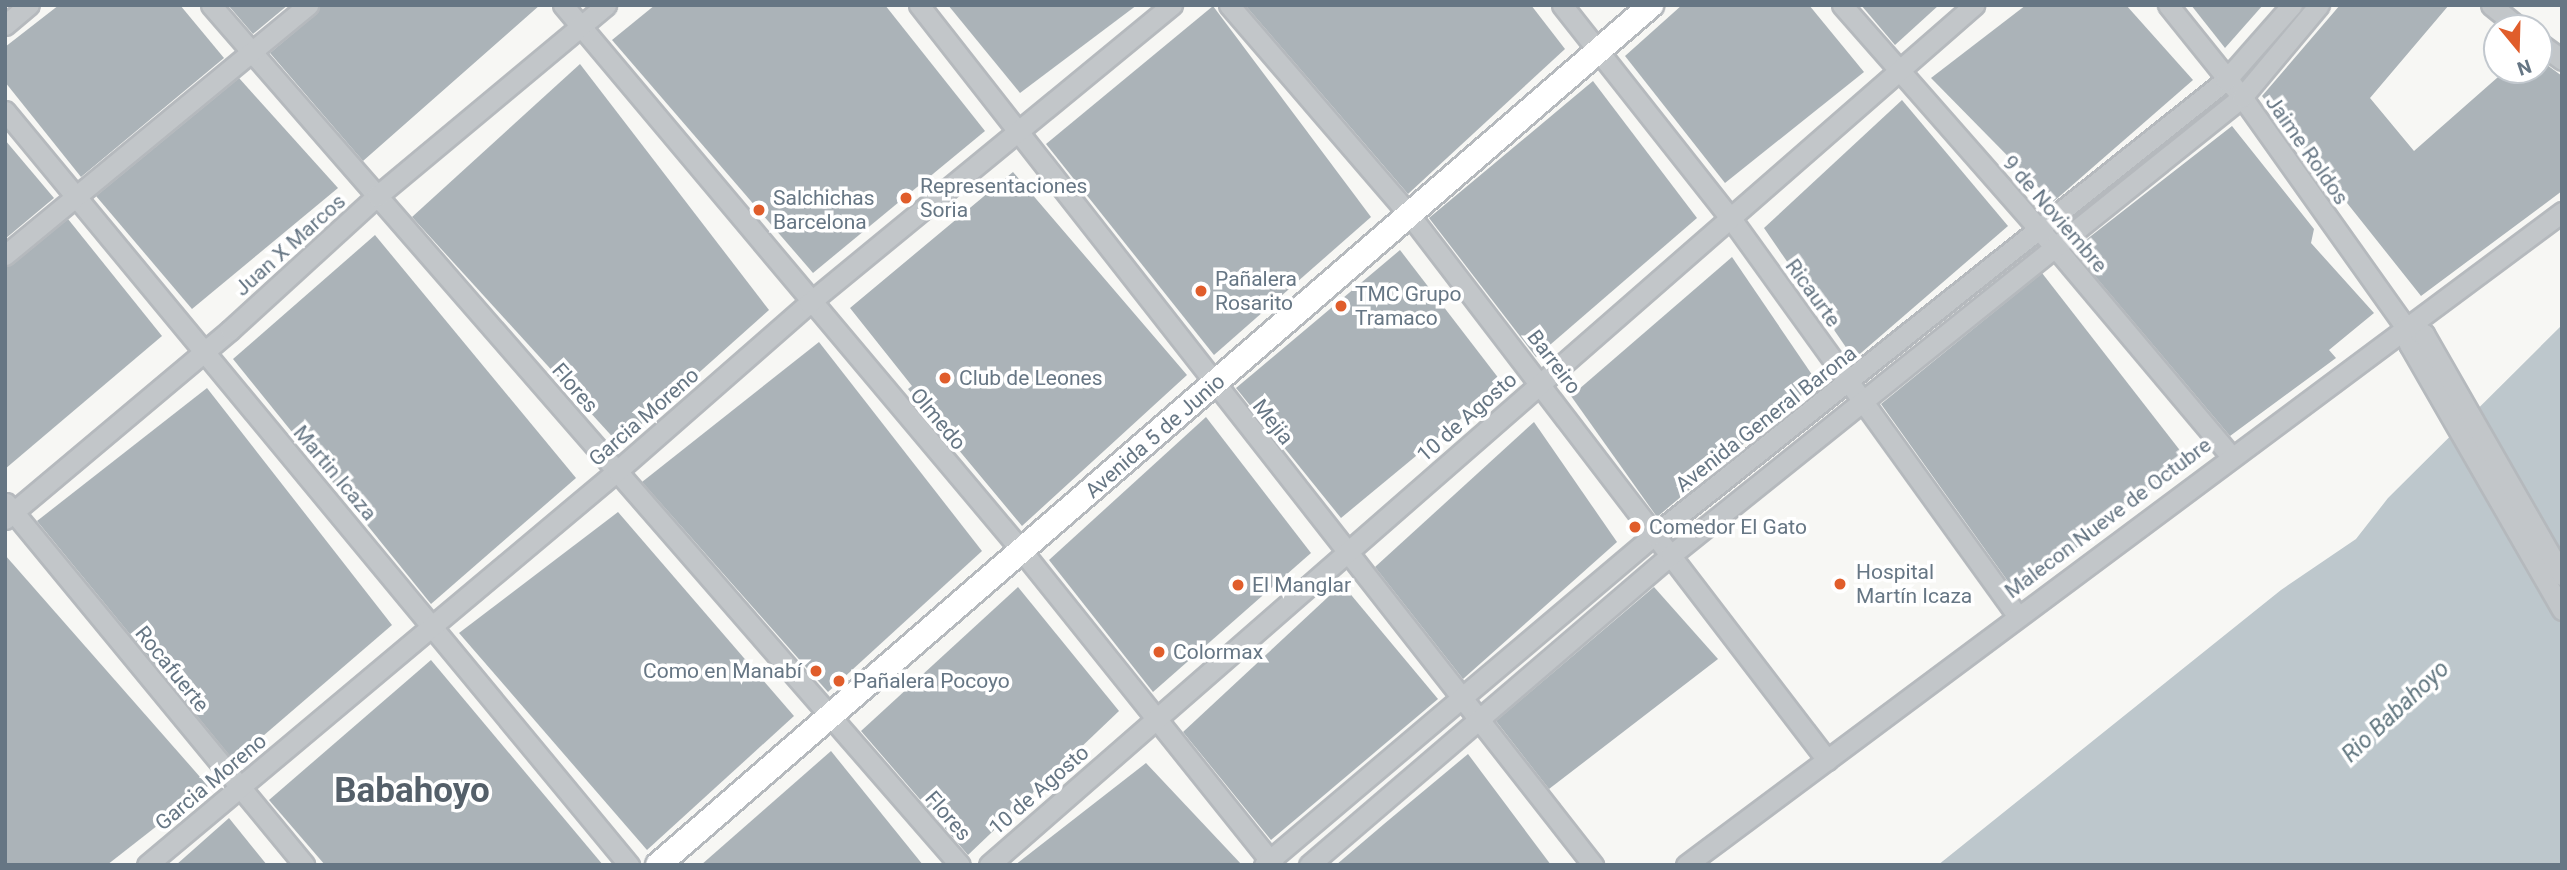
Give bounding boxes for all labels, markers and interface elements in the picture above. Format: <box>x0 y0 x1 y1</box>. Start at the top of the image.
north arrow <box>2483 14 2553 84</box>
text: N <box>2514 54 2534 80</box>
street label: Jaime Roldos <box>2260 91 2354 209</box>
street label: 9 de Noviembre <box>1997 150 2113 278</box>
place label: Representaciones Soria <box>920 173 1087 223</box>
place label: Salchichas Barcelona <box>773 185 874 235</box>
street label: Juan X Marcos <box>229 189 351 301</box>
marker: Representaciones Soria <box>898 190 914 206</box>
marker: Salchichas Barcelona <box>751 202 767 218</box>
street label: Ricaurte <box>1780 254 1846 332</box>
place label: Pañalera Rosarito <box>1215 266 1297 316</box>
place label: TMC Grupo Tramaco <box>1355 281 1462 331</box>
marker: Pañalera Rosarito <box>1193 283 1209 299</box>
marker: TMC Grupo Tramaco <box>1333 298 1349 314</box>
street label: Barreiro <box>1522 325 1586 399</box>
street label: Avenida General Barona <box>1671 341 1861 497</box>
street label: Flores <box>547 358 603 418</box>
street label: Garcia Moreno <box>584 362 704 472</box>
place label: Club de Leones <box>959 365 1103 391</box>
street label: 10 de Agosto <box>1412 367 1522 467</box>
street label: Avenida 5 de Junio <box>1080 369 1230 503</box>
marker: Club de Leones <box>937 370 953 386</box>
street label: Olmedo <box>905 383 971 455</box>
street label: Mejia <box>1247 394 1299 450</box>
street label: Martin Icaza <box>288 420 382 526</box>
street label: Malecon Nueve de Octubre <box>2000 432 2216 604</box>
place label: Comedor El Gato <box>1649 514 1807 540</box>
marker: Comedor El Gato <box>1627 519 1643 535</box>
place label: Hospital Martín Icaza <box>1856 559 1972 609</box>
place label: El Manglar <box>1252 572 1351 598</box>
marker: Hospital Martín Icaza <box>1830 574 1850 594</box>
marker: El Manglar <box>1230 577 1246 593</box>
street label: Rocafuerte <box>130 621 214 717</box>
place label: Colormax <box>1173 639 1263 665</box>
marker: Colormax <box>1151 644 1167 660</box>
water label: Rio Babahoyo <box>2337 655 2455 769</box>
place label: Como en Manabí <box>643 658 802 684</box>
marker: Como en Manabí <box>808 663 824 679</box>
place label: Pañalera Pocoyo <box>853 668 1010 694</box>
marker: Pañalera Pocoyo <box>831 673 847 689</box>
street label: Garcia Moreno <box>150 728 272 836</box>
street label: 10 de Agosto <box>984 740 1094 840</box>
district label: Babahoyo <box>334 770 490 812</box>
street label: Flores <box>920 786 976 846</box>

